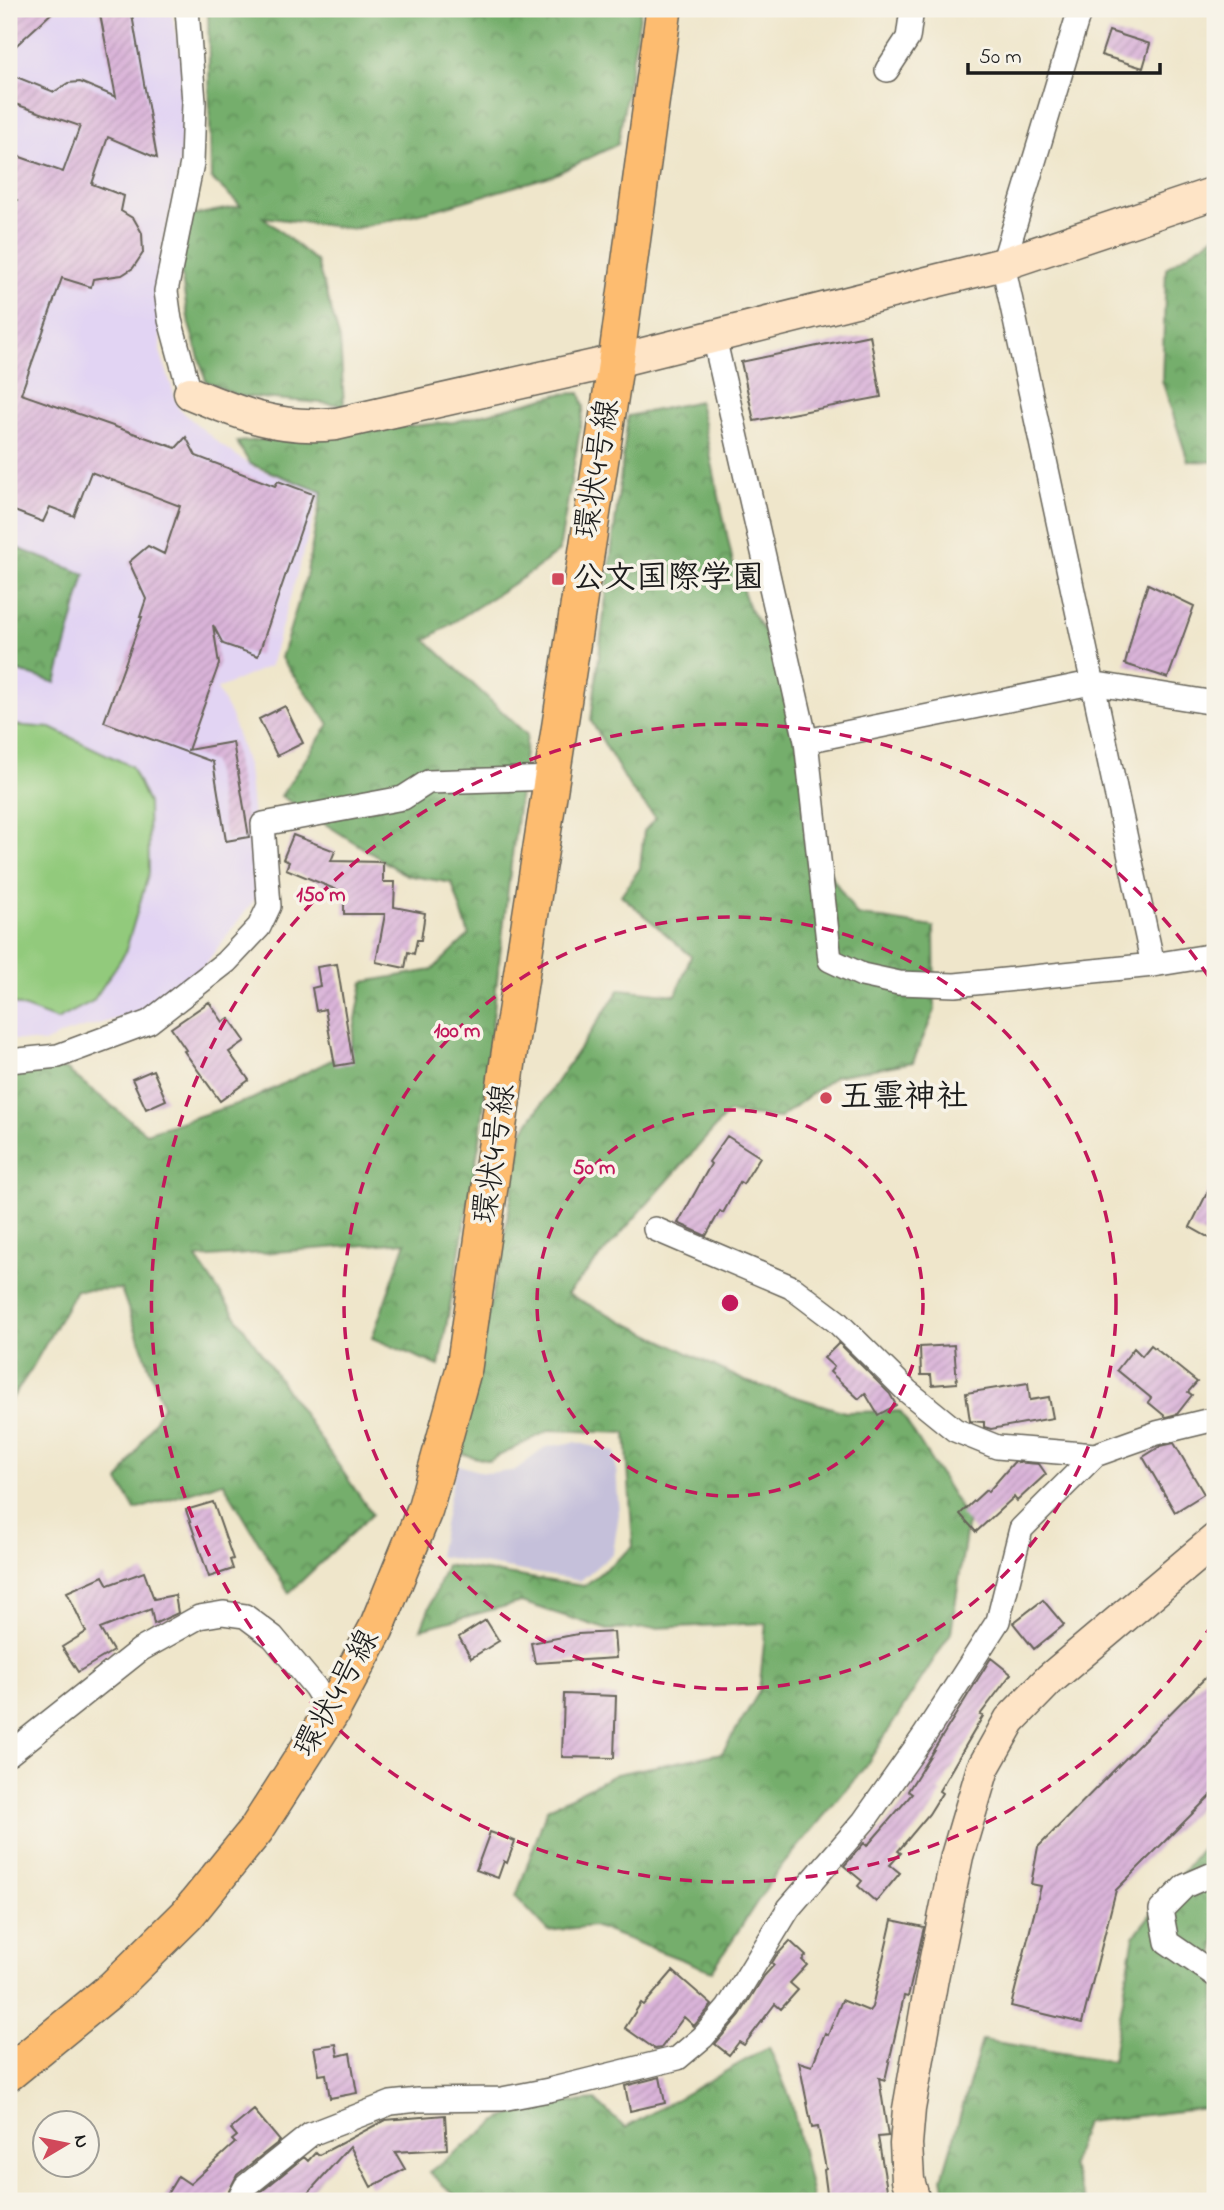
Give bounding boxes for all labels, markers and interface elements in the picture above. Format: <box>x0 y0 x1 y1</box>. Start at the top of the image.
scale bar <box>968 32 1161 76</box>
text: 50 m <box>979 43 1022 73</box>
street label: 環状4号線 <box>565 396 633 542</box>
place label: 公文国際学園 <box>572 556 764 603</box>
marker: 公文国際学園 <box>550 571 566 587</box>
text: 150 m <box>296 881 346 911</box>
text: 100 m <box>434 1017 480 1047</box>
place label: 五霊神社 <box>840 1075 968 1122</box>
street label: 環状4号線 <box>463 1081 529 1227</box>
marker: 五霊神社 <box>818 1090 834 1106</box>
text: 50 m <box>573 1154 615 1184</box>
centre of rings <box>718 1291 742 1315</box>
street label: 環状4号線 <box>283 1621 393 1767</box>
north arrow <box>32 2108 102 2178</box>
text: N <box>66 2133 95 2150</box>

